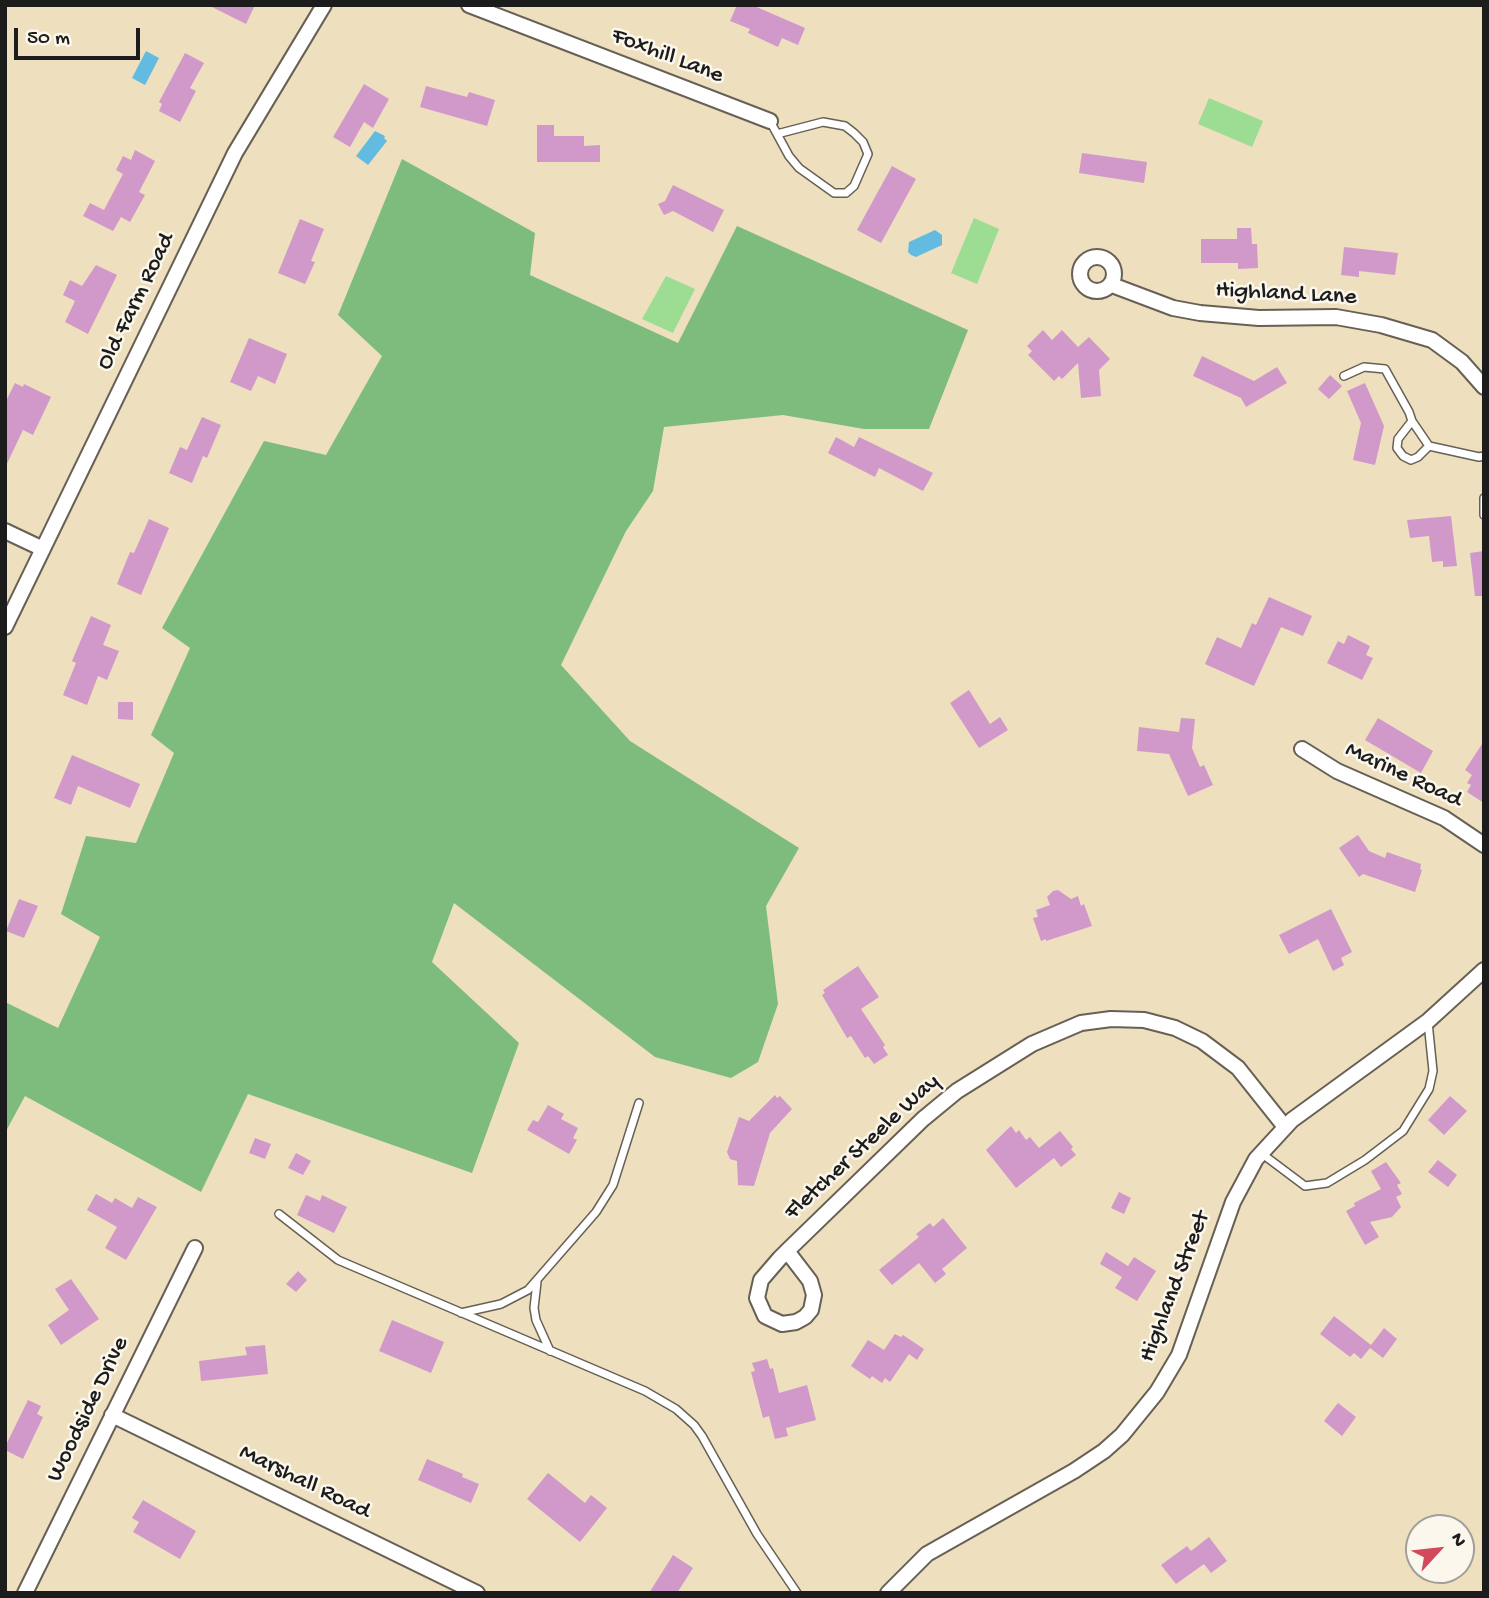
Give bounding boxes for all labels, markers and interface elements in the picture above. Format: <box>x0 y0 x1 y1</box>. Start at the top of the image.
scale bar <box>18 14 144 58</box>
street label: Foxhill Lane <box>607 22 727 92</box>
text: 50 m <box>27 27 70 52</box>
street label: Old Farm Road <box>91 229 183 375</box>
street label: Highland Lane <box>1215 277 1357 313</box>
street label: Marine Road <box>1340 736 1466 816</box>
street label: Fletcher Steele Way <box>779 1069 947 1227</box>
street label: Highland Street <box>1134 1208 1218 1366</box>
street label: Woodside Drive <box>41 1333 137 1487</box>
street label: Marshall Road <box>234 1439 374 1527</box>
north arrow <box>1405 1514 1475 1584</box>
text: N <box>1444 1529 1470 1551</box>

